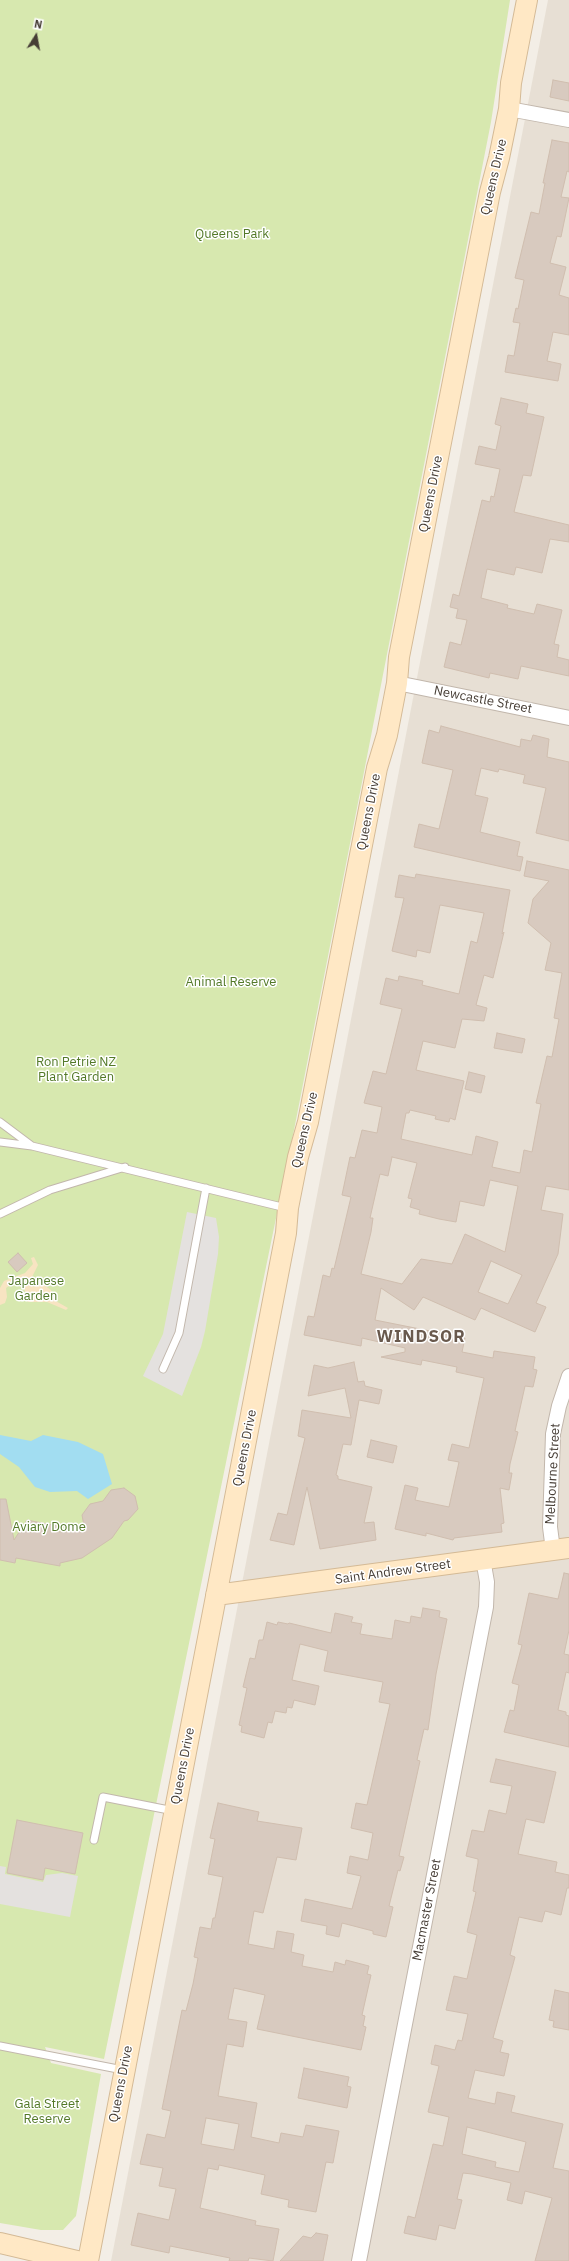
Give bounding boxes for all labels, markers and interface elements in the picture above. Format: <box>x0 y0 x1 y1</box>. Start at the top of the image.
north arrow <box>16 16 56 56</box>
text: N <box>33 17 44 32</box>
street label: Queens Drive <box>478 137 510 217</box>
park label: Queens Park <box>195 226 269 242</box>
street label: Queens Drive <box>416 454 446 534</box>
street label: Newcastle Street <box>432 683 534 717</box>
street label: Queens Drive <box>354 772 384 852</box>
park label: Animal Reserve <box>186 974 276 990</box>
park label: Ron Petrie NZ Plant Garden <box>36 1054 116 1085</box>
street label: Queens Drive <box>289 1090 321 1170</box>
park label: Japanese Garden <box>8 1273 64 1304</box>
district label: WINDSOR <box>376 1327 466 1347</box>
street label: Queens Drive <box>230 1408 260 1488</box>
street label: Melbourne Street <box>543 1423 563 1525</box>
park label: Aviary Dome <box>12 1519 86 1535</box>
street label: Saint Andrew Street <box>334 1556 452 1588</box>
street label: Queens Drive <box>168 1726 198 1806</box>
street label: Macmaster Street <box>409 1858 445 1962</box>
street label: Queens Drive <box>106 2044 136 2124</box>
park label: Gala Street Reserve <box>14 2096 80 2127</box>

